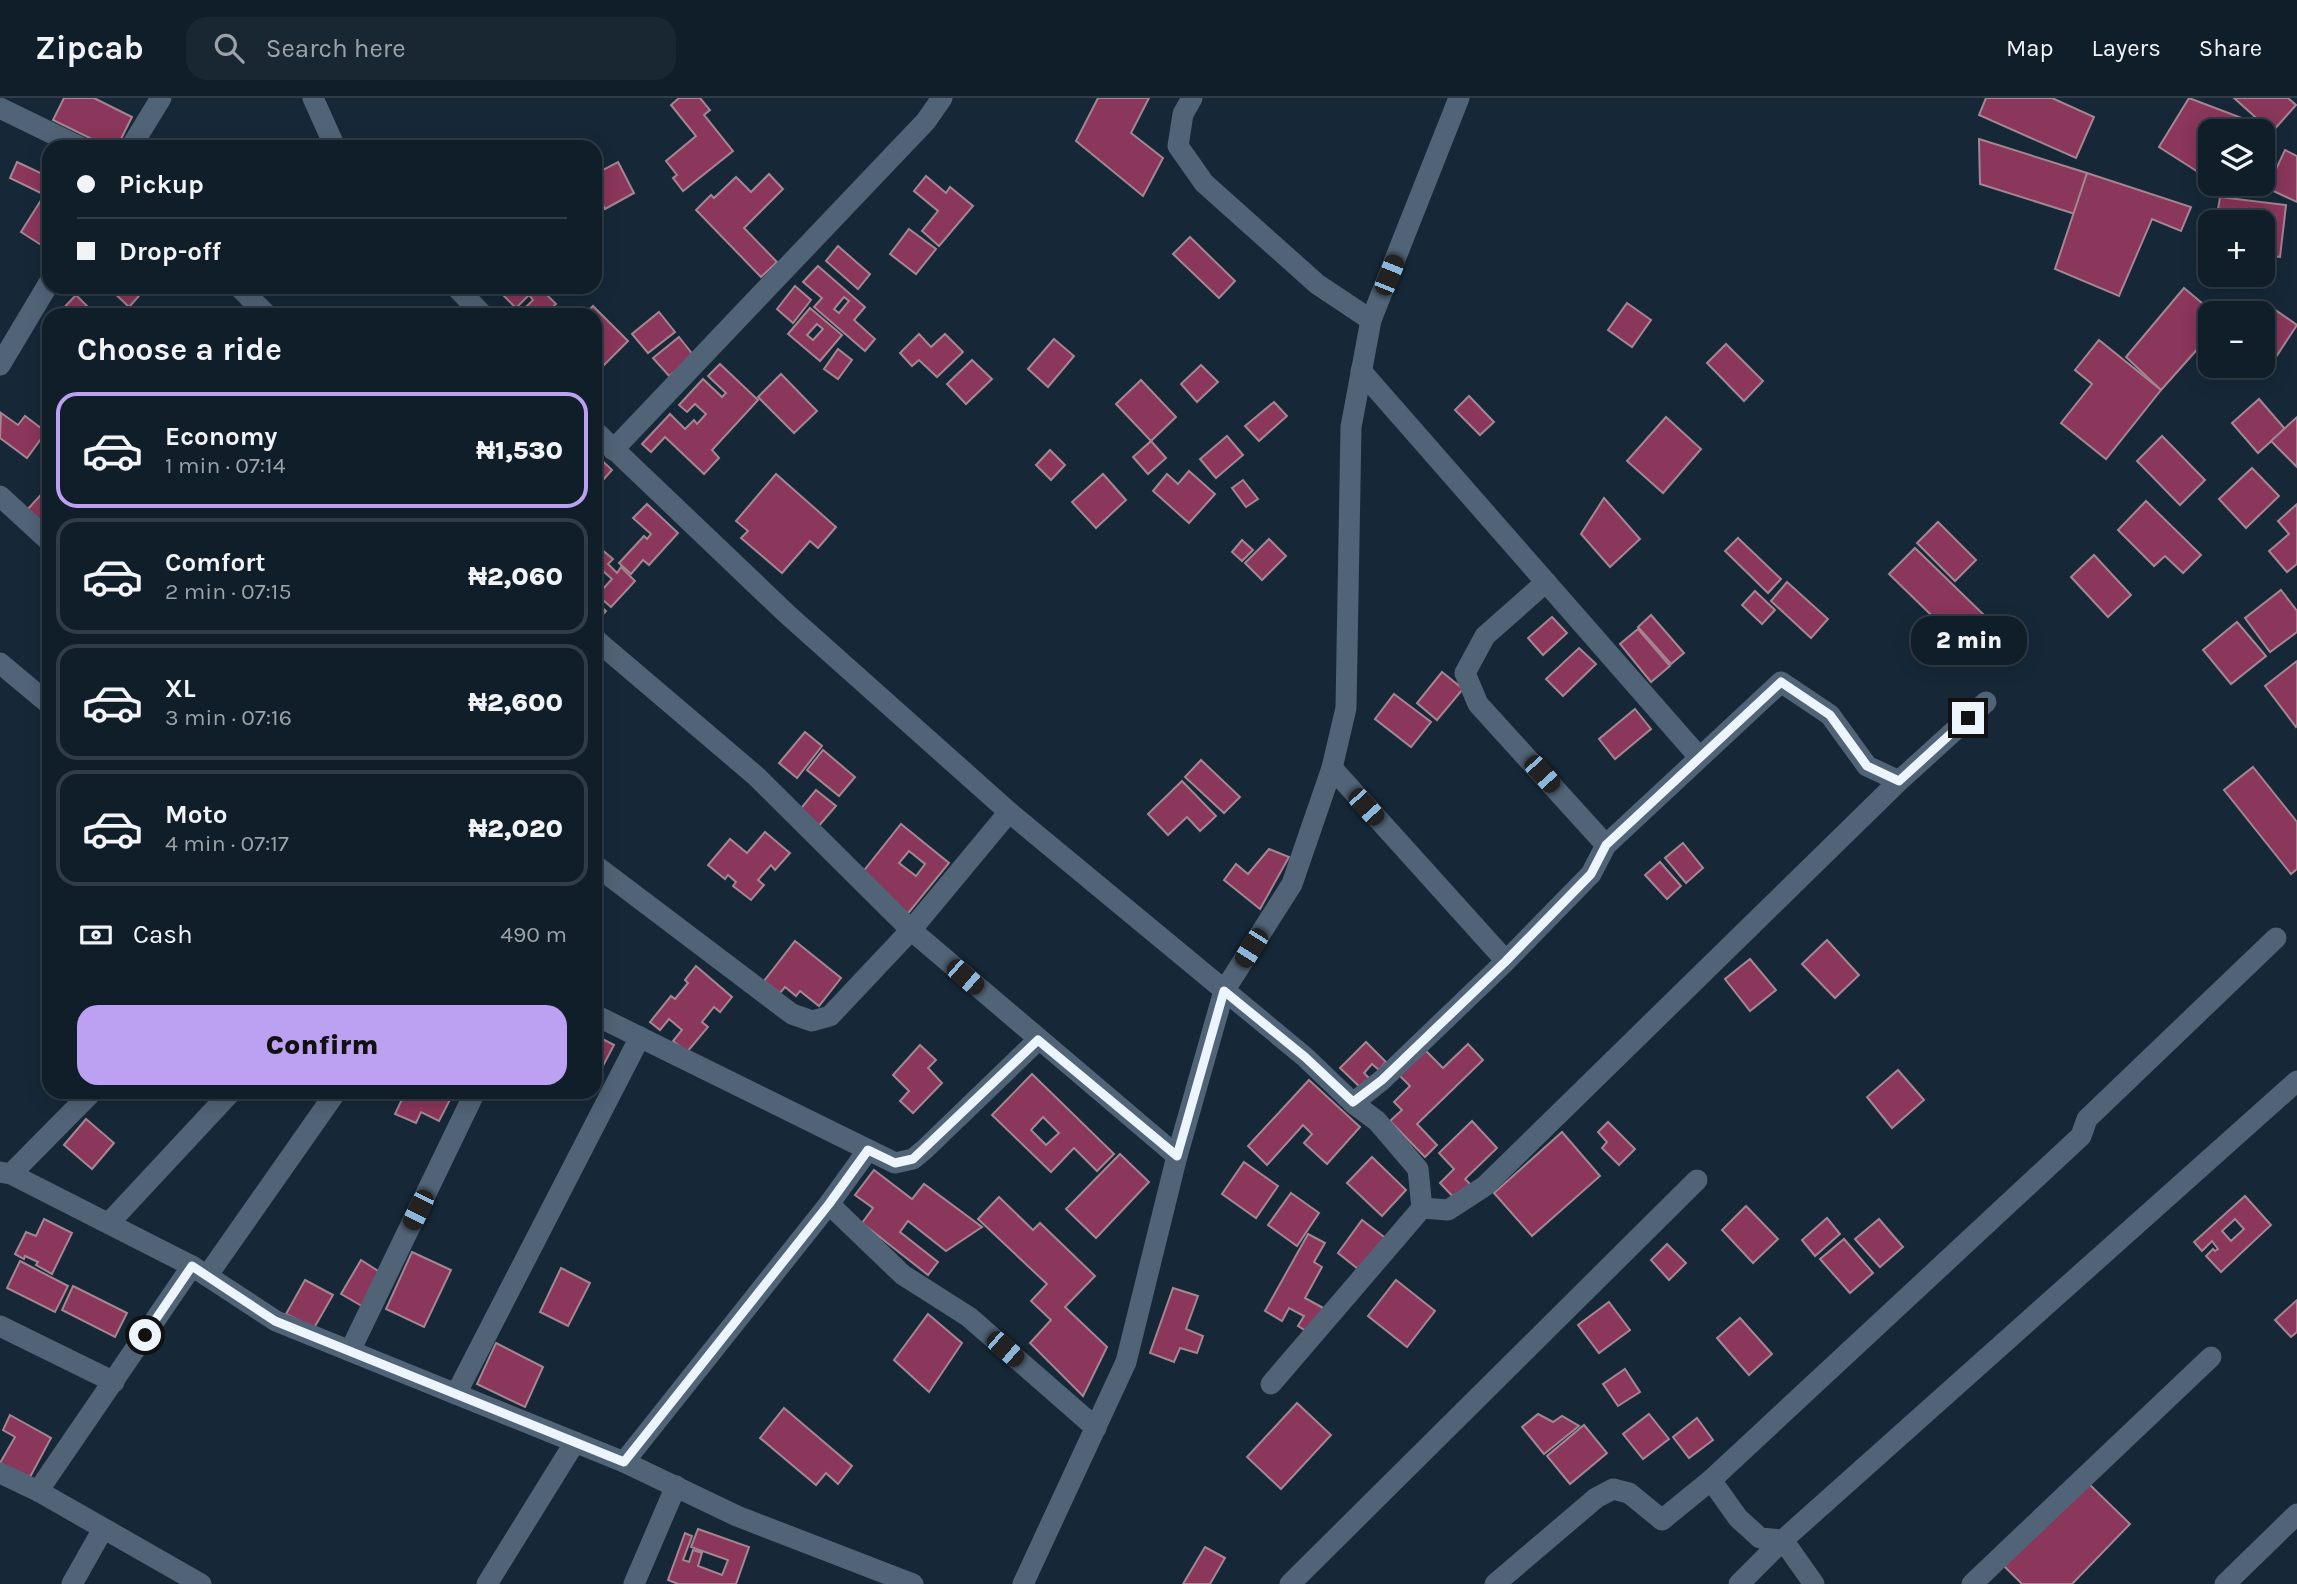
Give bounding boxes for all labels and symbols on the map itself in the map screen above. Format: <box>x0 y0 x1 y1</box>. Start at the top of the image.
car <box>1372 252 1407 298</box>
callout: 2 min <box>1910 616 2026 666</box>
route end <box>1952 702 1984 734</box>
car <box>1521 751 1564 797</box>
car <box>1345 784 1388 830</box>
car <box>1231 925 1272 971</box>
car <box>943 955 988 999</box>
car <box>400 1187 437 1233</box>
route start <box>129 1319 161 1351</box>
car <box>983 1327 1028 1371</box>

